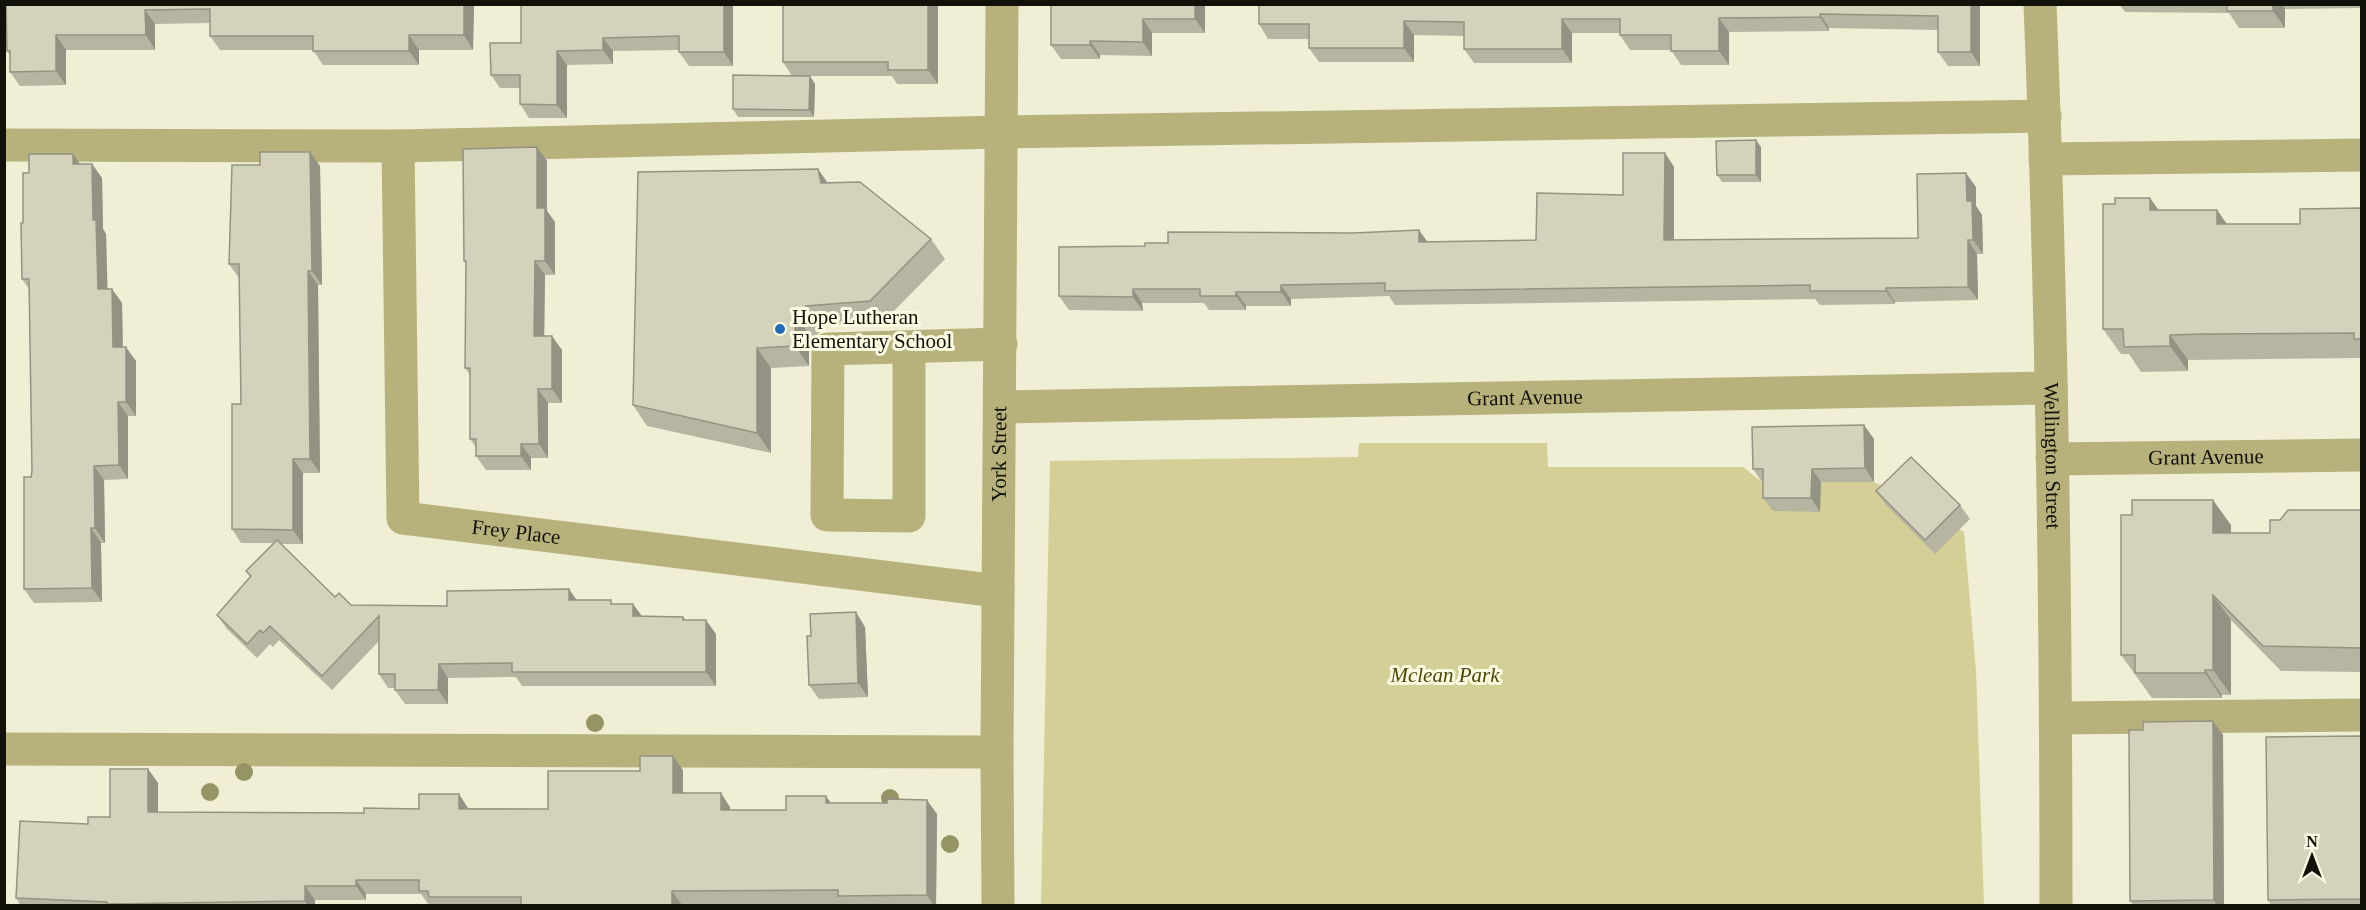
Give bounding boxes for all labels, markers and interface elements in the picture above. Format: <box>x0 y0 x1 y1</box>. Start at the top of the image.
place label: Hope Lutheran Elementary School <box>792 305 953 353</box>
marker: Hope Lutheran Elementary School <box>773 322 787 336</box>
street label: Wellington Street <box>2039 382 2066 530</box>
street label: Grant Avenue <box>1467 384 1583 411</box>
street label: York Street <box>987 406 1011 502</box>
street label: Grant Avenue <box>2148 444 2264 470</box>
street label: Frey Place <box>470 515 562 549</box>
park label: Mclean Park <box>1389 663 1500 687</box>
north arrow <box>2282 826 2342 886</box>
text: N <box>2306 833 2318 850</box>

